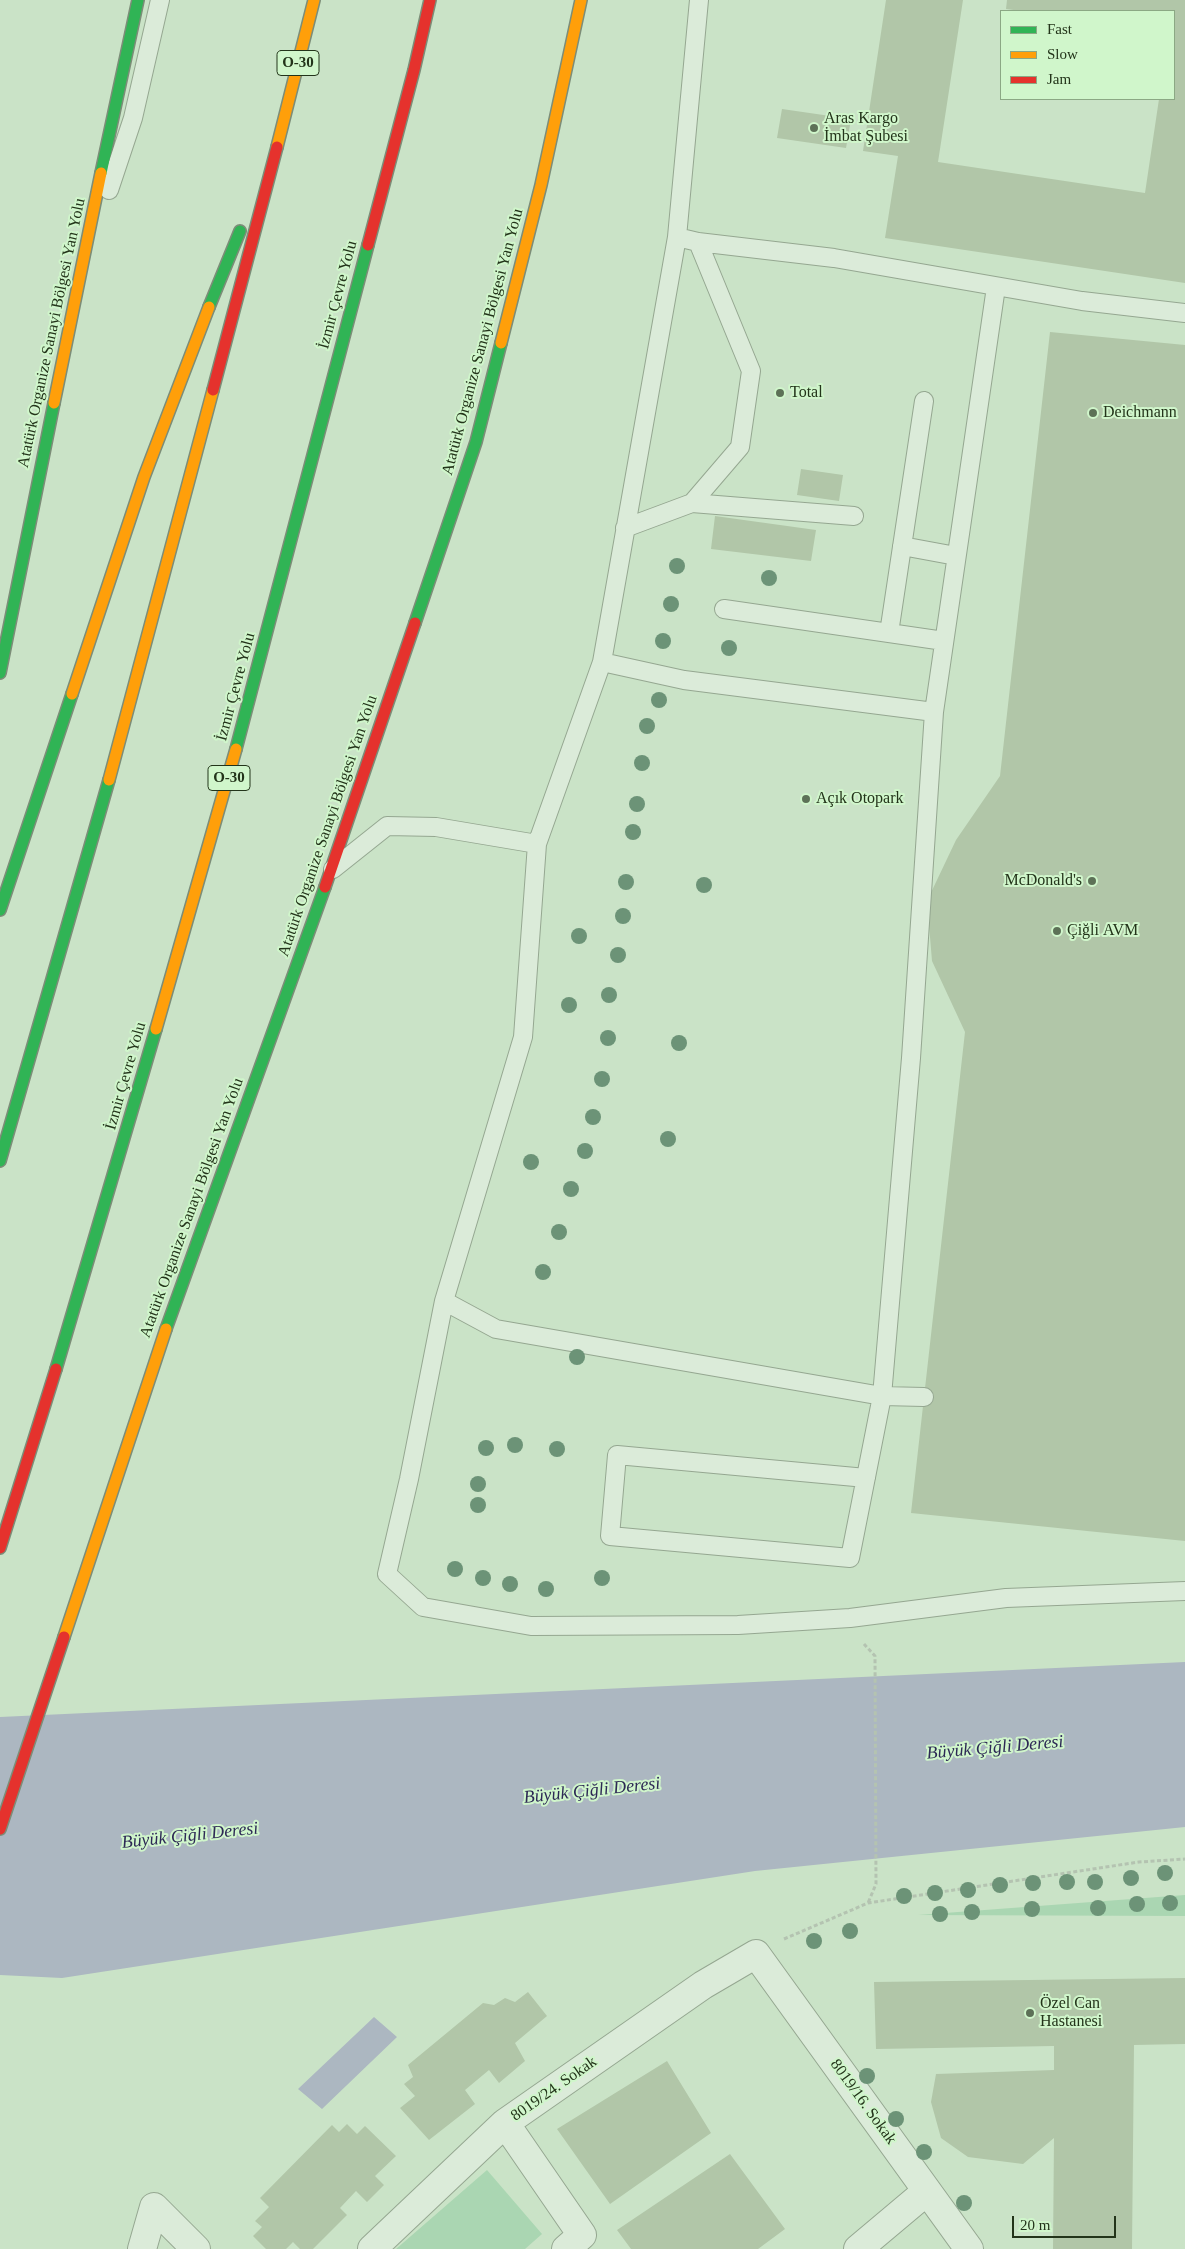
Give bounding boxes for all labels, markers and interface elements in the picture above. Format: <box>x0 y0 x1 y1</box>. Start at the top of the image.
legend <box>1000 10 1175 100</box>
text: Fast <box>1047 21 1072 37</box>
text: Slow <box>1047 46 1078 62</box>
road number: O-30 <box>277 50 319 76</box>
text: Jam <box>1047 71 1071 87</box>
place label: Aras Kargo İmbat Şubesi <box>824 109 908 147</box>
marker: Aras Kargo İmbat Şubesi <box>808 122 820 134</box>
street label: Atatürk Organize Sanayi Bölgesi Yan Yolu <box>14 196 90 470</box>
street label: Atatürk Organize Sanayi Bölgesi Yan Yolu <box>438 207 528 477</box>
street label: İzmir Çevre Yolu <box>314 239 362 351</box>
place label: Total <box>790 383 823 403</box>
marker: Total <box>774 387 786 399</box>
place label: Deichmann <box>1103 403 1177 423</box>
marker: Deichmann <box>1087 407 1099 419</box>
street label: İzmir Çevre Yolu <box>212 631 260 743</box>
street label: Atatürk Organize Sanayi Bölgesi Yan Yolu <box>274 693 382 959</box>
road number: O-30 <box>208 766 250 790</box>
place label: Açık Otopark <box>816 789 904 809</box>
marker: Açık Otopark <box>800 793 812 805</box>
place label: McDonald's <box>1004 871 1082 891</box>
marker: McDonald's <box>1086 875 1098 887</box>
place label: Çiğli AVM <box>1067 921 1138 941</box>
marker: Çiğli AVM <box>1051 925 1063 937</box>
street label: İzmir Çevre Yolu <box>101 1020 151 1132</box>
street label: Atatürk Organize Sanayi Bölgesi Yan Yolu <box>136 1075 248 1341</box>
water label: Büyük Çiğli Deresi <box>926 1731 1064 1765</box>
water label: Büyük Çiğli Deresi <box>523 1773 661 1809</box>
water label: Büyük Çiğli Deresi <box>121 1818 259 1854</box>
place label: Özel Can Hastanesi <box>1040 1994 1102 2032</box>
marker: Özel Can Hastanesi <box>1024 2007 1036 2019</box>
street label: 8019/24. Sokak <box>507 2052 601 2126</box>
street label: 8019/16. Sokak <box>826 2056 900 2148</box>
scale bar <box>1015 2206 1119 2238</box>
text: 20 m <box>1020 2217 1050 2233</box>

